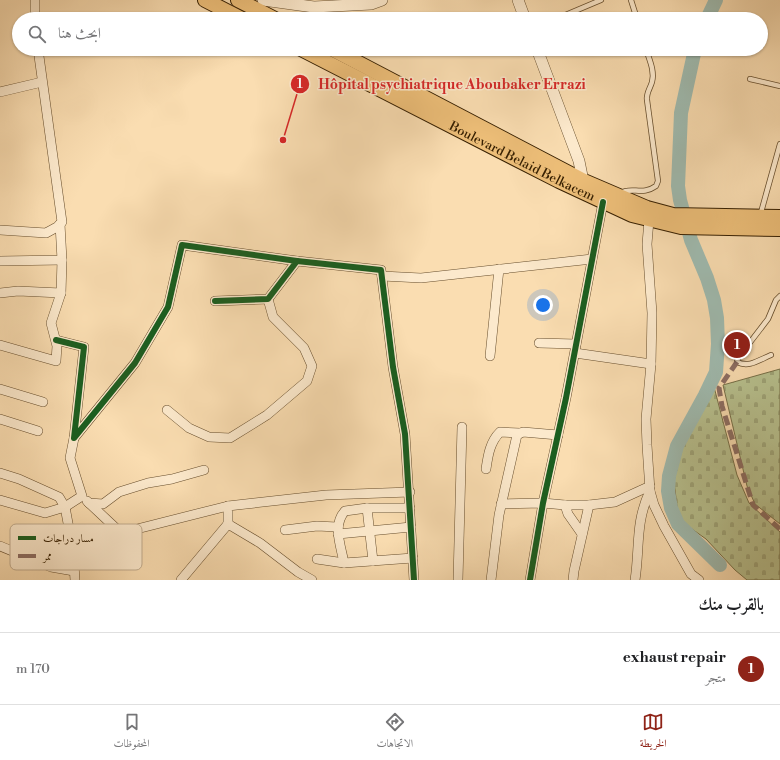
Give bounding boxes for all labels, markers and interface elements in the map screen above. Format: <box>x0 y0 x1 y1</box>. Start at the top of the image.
search box <box>12 12 768 56</box>
icon: search <box>26 23 48 45</box>
text: ابحث هنا <box>58 24 101 43</box>
callout: Hôpital psychiatrique Aboubaker Errazi <box>290 71 593 97</box>
text: Hôpital psychiatrique Aboubaker Errazi <box>318 76 586 94</box>
text: 1 <box>297 77 303 92</box>
street label: Boulevard Belaid Belkacem <box>445 118 598 205</box>
your location <box>533 295 553 315</box>
pin: 1 <box>724 330 750 360</box>
legend <box>10 524 142 570</box>
text: مسار دراجات <box>43 532 94 546</box>
text: ممر <box>42 550 52 564</box>
text: بالقرب منك <box>698 594 764 616</box>
text: exhaust repair <box>623 648 726 667</box>
text: 170 m <box>16 661 50 677</box>
text: 1 <box>748 661 754 677</box>
text: متجر <box>705 670 726 686</box>
tab: المحفوظات <box>113 711 150 754</box>
tab: الاتجاهات <box>376 711 413 754</box>
tab: الخريطة <box>640 711 667 754</box>

